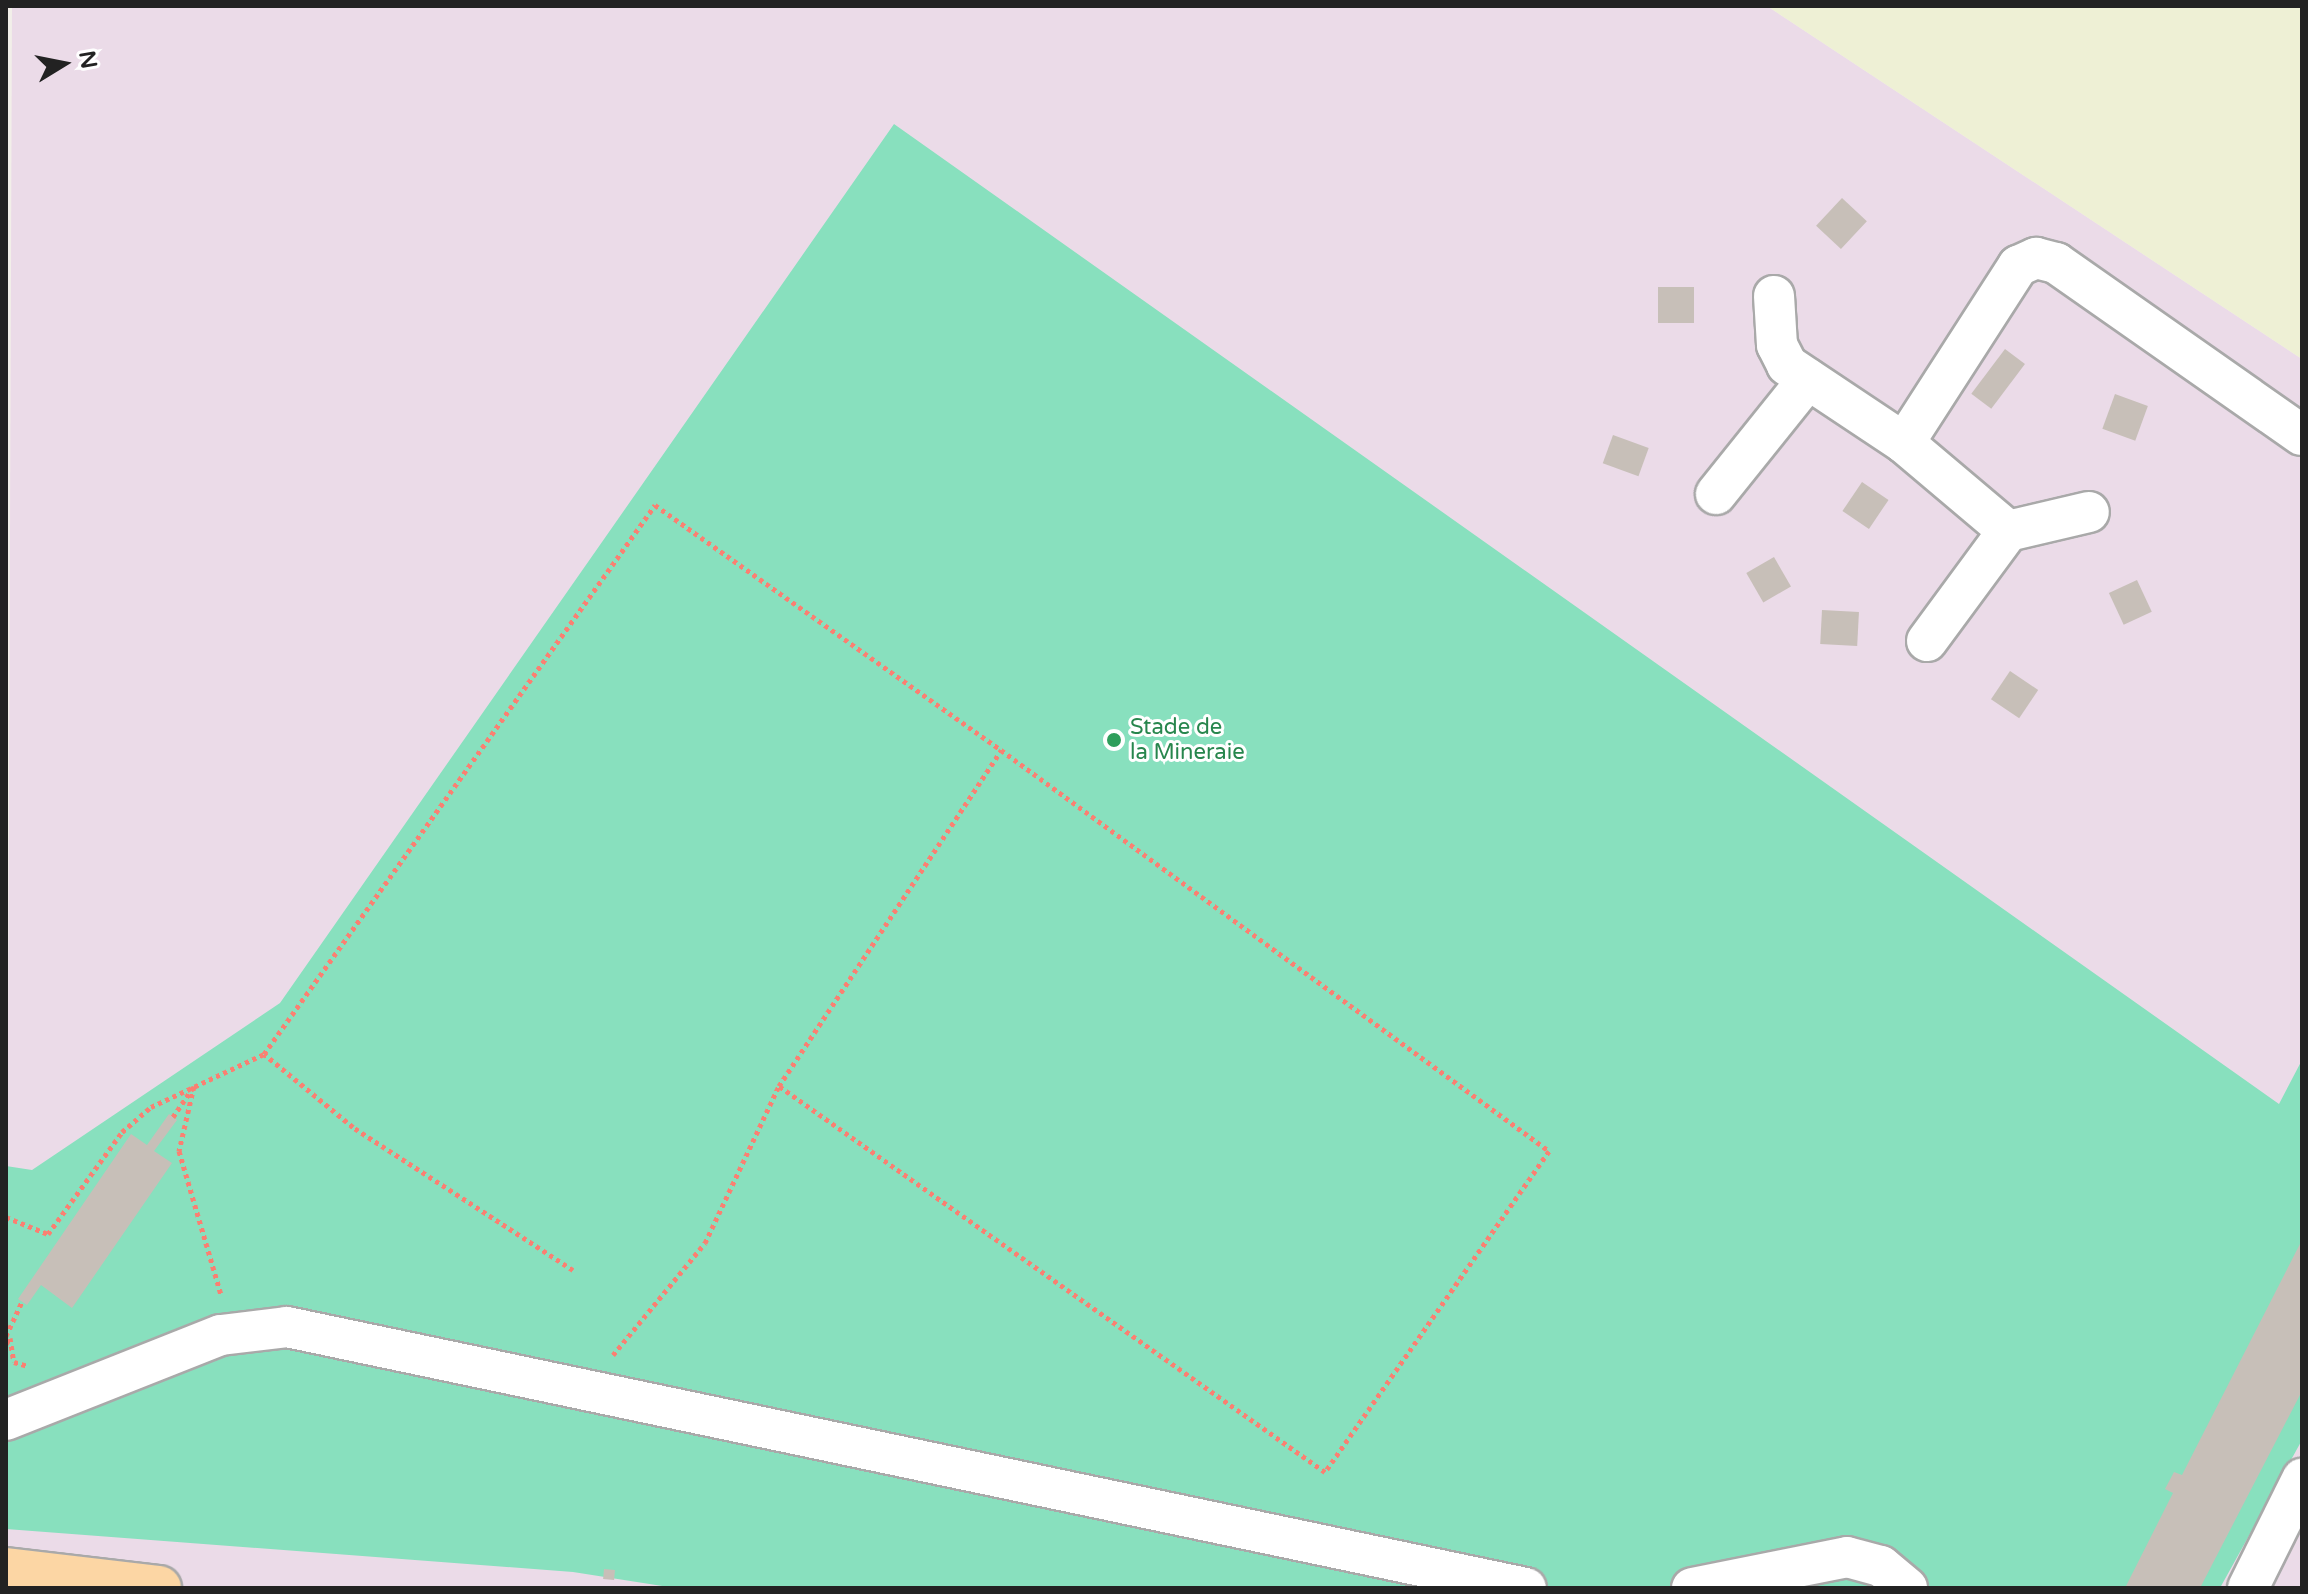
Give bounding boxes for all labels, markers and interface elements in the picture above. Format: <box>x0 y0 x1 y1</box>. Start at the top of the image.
north arrow <box>24 24 104 104</box>
text: N <box>73 49 102 71</box>
place label: Stade de la Mineraie <box>1130 714 1245 766</box>
marker: Stade de la Mineraie <box>1105 731 1123 749</box>

